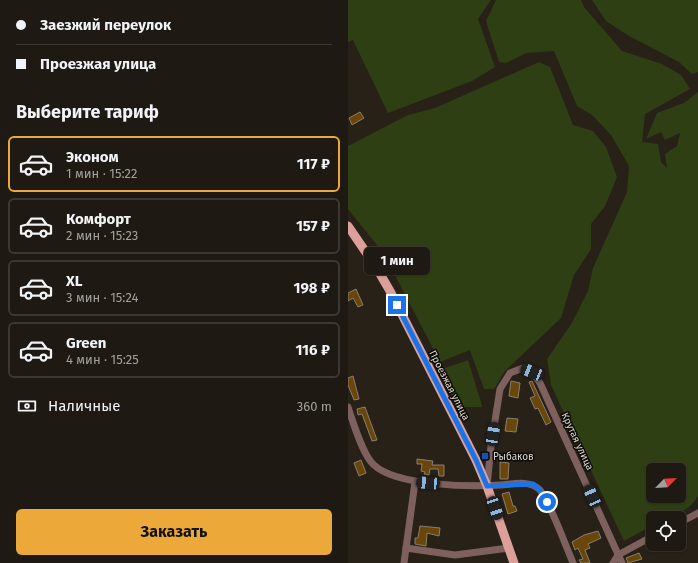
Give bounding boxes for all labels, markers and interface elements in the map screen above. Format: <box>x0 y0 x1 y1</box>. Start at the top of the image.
text: Заезжий переулок <box>40 16 171 34</box>
text: Проезжая улица <box>40 55 156 73</box>
text: Выберите тариф <box>16 101 159 123</box>
icon: car <box>18 146 54 182</box>
text: Эконом <box>66 148 119 166</box>
text: 117 ₽ <box>297 155 330 173</box>
text: 1 мин · 15:22 <box>66 166 137 181</box>
icon: car <box>18 208 54 244</box>
text: Комфорт <box>66 210 131 228</box>
text: 157 ₽ <box>296 217 330 235</box>
text: 2 мин · 15:23 <box>66 228 138 243</box>
callout: 1 мин <box>364 247 430 275</box>
text: 1 мин <box>380 253 414 268</box>
icon: car <box>18 270 54 306</box>
text: XL <box>66 272 82 290</box>
text: 198 ₽ <box>293 279 330 297</box>
text: 3 мин · 15:24 <box>66 290 138 305</box>
route end <box>388 296 406 314</box>
icon: car <box>18 332 54 368</box>
text: Green <box>66 334 106 352</box>
text: 116 ₽ <box>295 341 330 359</box>
street label: Проезжая улица <box>426 348 472 423</box>
text: 4 мин · 15:25 <box>66 352 139 367</box>
car <box>519 362 545 382</box>
icon: cash <box>16 395 38 417</box>
text: Наличные <box>48 397 120 415</box>
text: 360 m <box>297 399 332 414</box>
street label: Крутая улица <box>558 411 596 472</box>
car <box>485 421 501 447</box>
marker: Рыбаков <box>480 451 490 461</box>
place label: Рыбаков <box>493 451 534 463</box>
north arrow <box>646 463 686 503</box>
map controls <box>646 463 686 551</box>
car <box>416 476 440 490</box>
car <box>582 483 602 509</box>
route start <box>538 493 556 511</box>
car <box>485 495 505 521</box>
button: Заказать <box>16 509 332 555</box>
button: locate <box>646 511 686 551</box>

